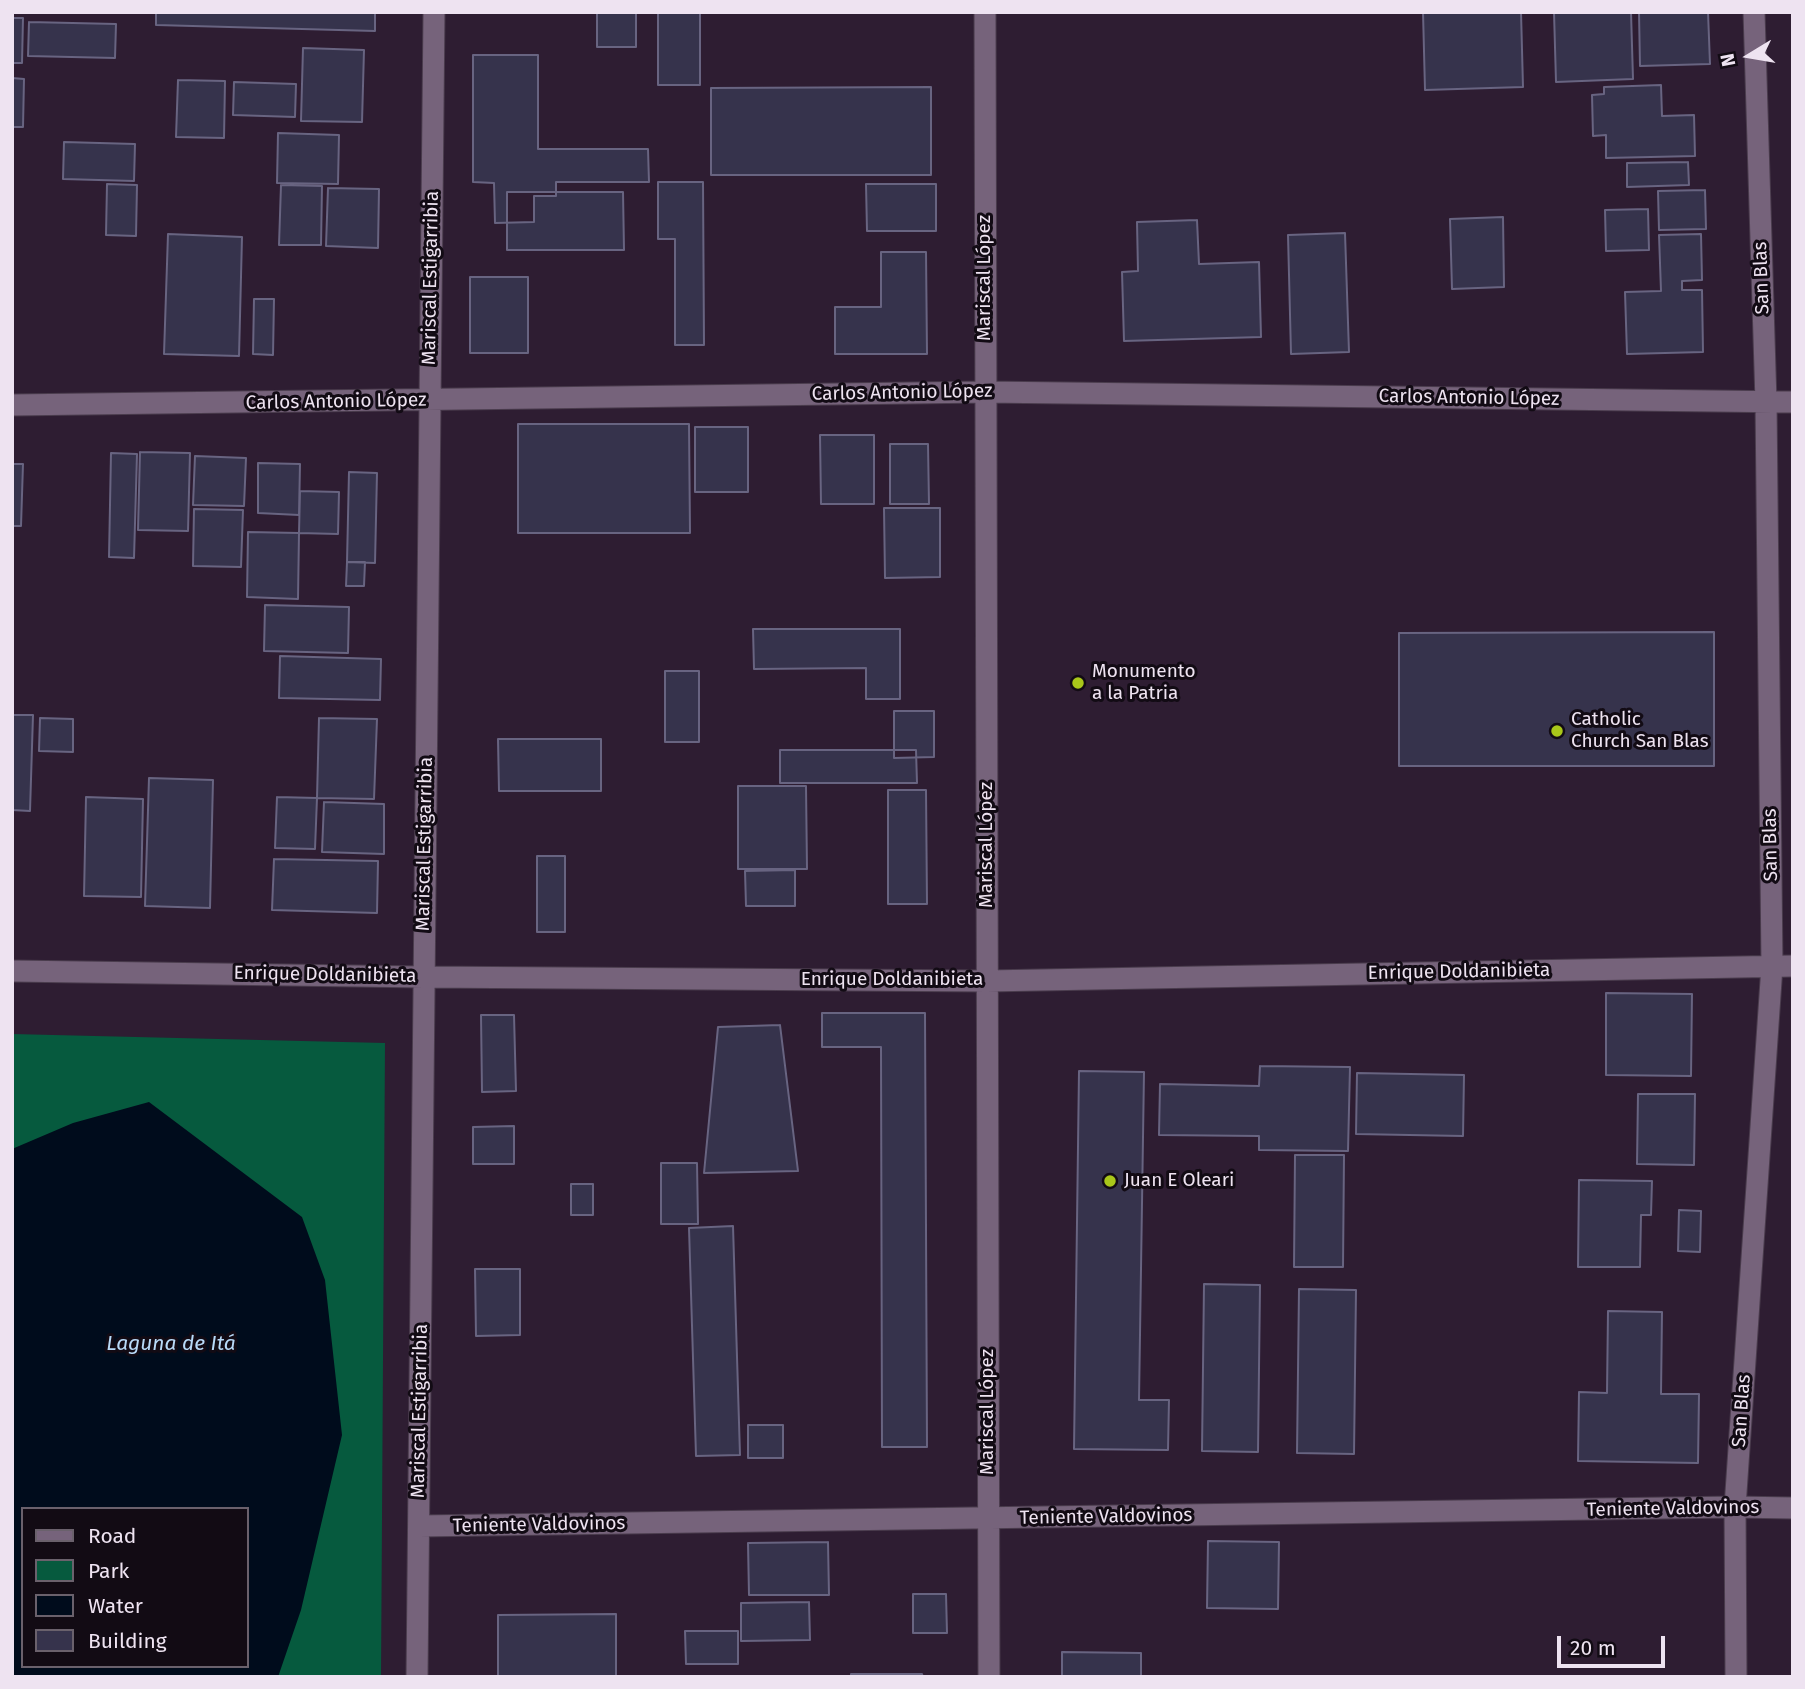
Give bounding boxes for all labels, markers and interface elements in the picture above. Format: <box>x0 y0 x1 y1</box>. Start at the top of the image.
north arrow <box>1714 21 1784 91</box>
text: N <box>1715 52 1740 68</box>
street label: Mariscal Estigarribia <box>418 191 444 365</box>
street label: Mariscal López <box>974 215 996 341</box>
street label: San Blas <box>1749 241 1775 315</box>
street label: Carlos Antonio López <box>811 380 993 406</box>
street label: Carlos Antonio López <box>1378 385 1560 411</box>
street label: Carlos Antonio López <box>245 389 427 415</box>
place label: Monumento a la Patria <box>1092 661 1196 705</box>
marker: Monumento a la Patria <box>1070 675 1086 691</box>
place label: Catholic Church San Blas <box>1571 709 1709 753</box>
marker: Catholic Church San Blas <box>1549 723 1565 739</box>
street label: Mariscal Estigarribia <box>412 757 438 931</box>
street label: Mariscal López <box>976 782 998 908</box>
street label: San Blas <box>1759 808 1783 882</box>
street label: Enrique Doldanibieta <box>1367 959 1551 985</box>
street label: Enrique Doldanibieta <box>233 962 417 988</box>
street label: Enrique Doldanibieta <box>801 969 983 991</box>
place label: Juan E Oleari <box>1124 1170 1234 1192</box>
marker: Juan E Oleari <box>1102 1173 1118 1189</box>
street label: Mariscal Estigarribia <box>407 1324 433 1498</box>
water label: Laguna de Itá <box>106 1331 236 1357</box>
street label: Mariscal López <box>977 1349 999 1475</box>
street label: San Blas <box>1728 1374 1756 1448</box>
street label: Teniente Valdovinos <box>1586 1496 1760 1522</box>
street label: Teniente Valdovinos <box>1019 1504 1193 1530</box>
legend <box>21 1507 248 1668</box>
street label: Teniente Valdovinos <box>452 1512 626 1538</box>
text: Road <box>88 1523 136 1549</box>
text: Park <box>88 1558 129 1584</box>
text: Water <box>88 1593 143 1619</box>
scale bar <box>1560 1622 1668 1666</box>
text: Building <box>88 1628 167 1654</box>
text: 20 m <box>1570 1635 1616 1661</box>

